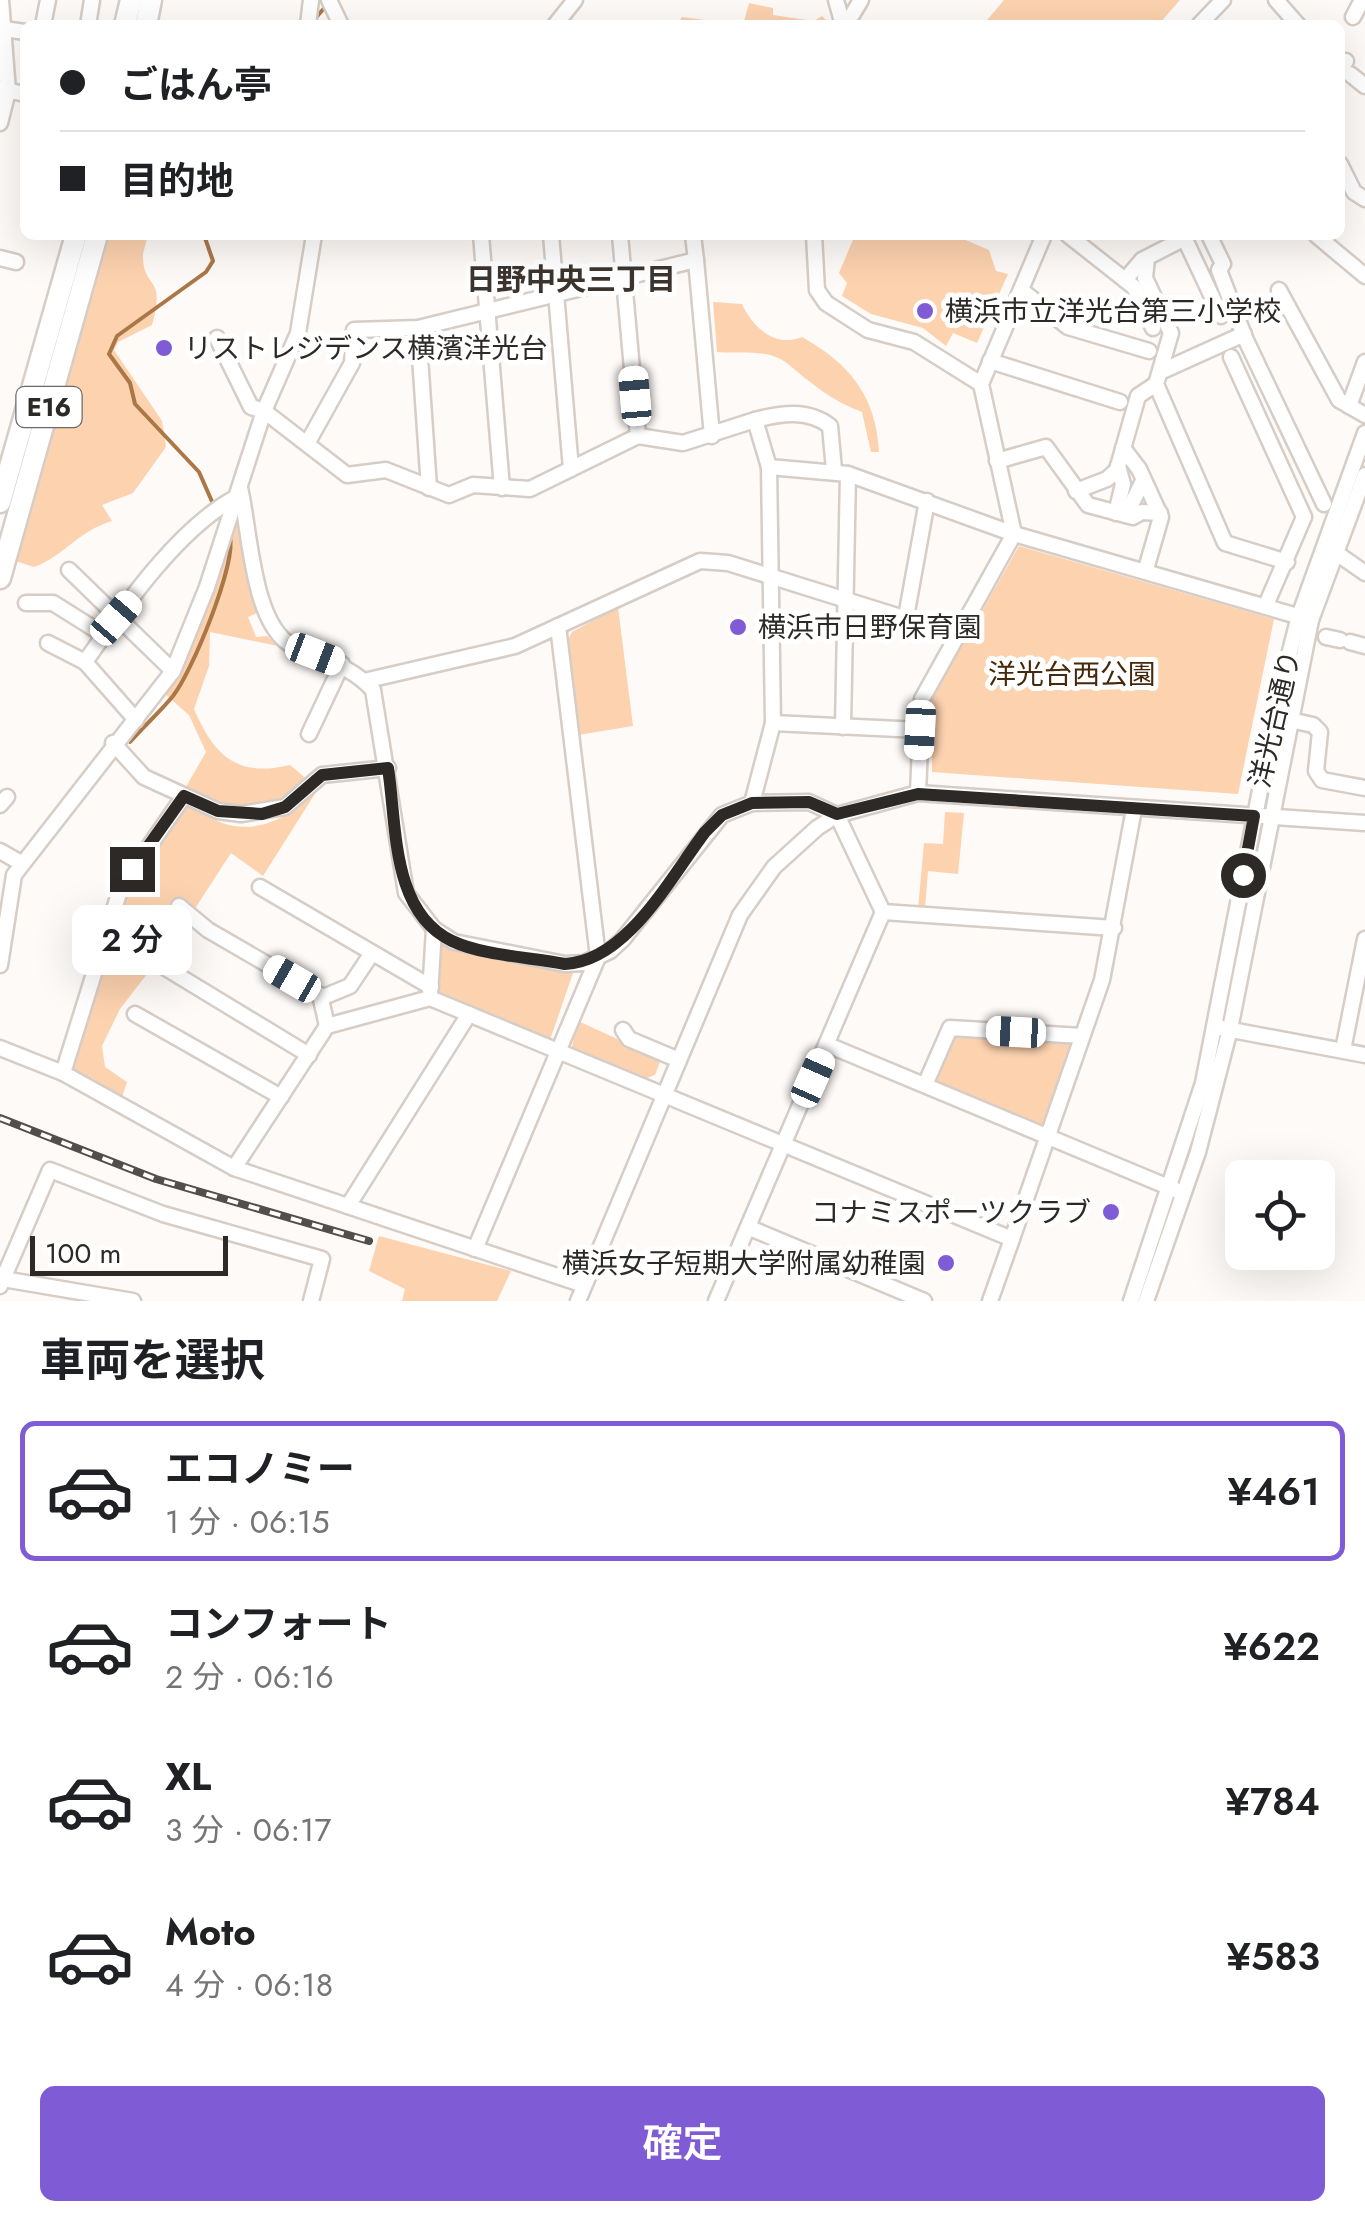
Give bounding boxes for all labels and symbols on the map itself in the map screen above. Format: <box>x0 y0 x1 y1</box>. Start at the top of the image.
district label: 日野中央三丁目 <box>466 258 676 301</box>
place label: 横浜市立洋光台第三小学校 <box>945 291 1281 332</box>
marker: 横浜市立洋光台第三小学校 <box>914 300 936 322</box>
place label: リストレジデンス横濱洋光台 <box>184 328 547 369</box>
marker: リストレジデンス横濱洋光台 <box>153 337 175 359</box>
car <box>617 365 653 427</box>
road number: E16 <box>17 387 82 427</box>
car <box>85 586 147 650</box>
place label: 横浜市日野保育園 <box>758 607 982 648</box>
marker: 横浜市日野保育園 <box>727 616 749 638</box>
car <box>282 629 348 679</box>
street label: 洋光台通り <box>1239 646 1311 792</box>
park label: 洋光台西公園 <box>988 654 1156 695</box>
car <box>903 699 937 761</box>
route end <box>110 847 155 892</box>
route start <box>1221 853 1266 898</box>
callout: 2 分 <box>72 904 192 974</box>
car <box>259 951 325 1007</box>
car <box>985 1015 1047 1049</box>
car <box>787 1044 839 1112</box>
place label: コナミスポーツクラブ <box>812 1192 1091 1233</box>
marker: コナミスポーツクラブ <box>1100 1201 1122 1223</box>
scale bar <box>30 1231 228 1276</box>
place label: 横浜女子短期大学附属幼稚園 <box>562 1243 926 1284</box>
marker: 横浜女子短期大学附属幼稚園 <box>935 1252 957 1274</box>

